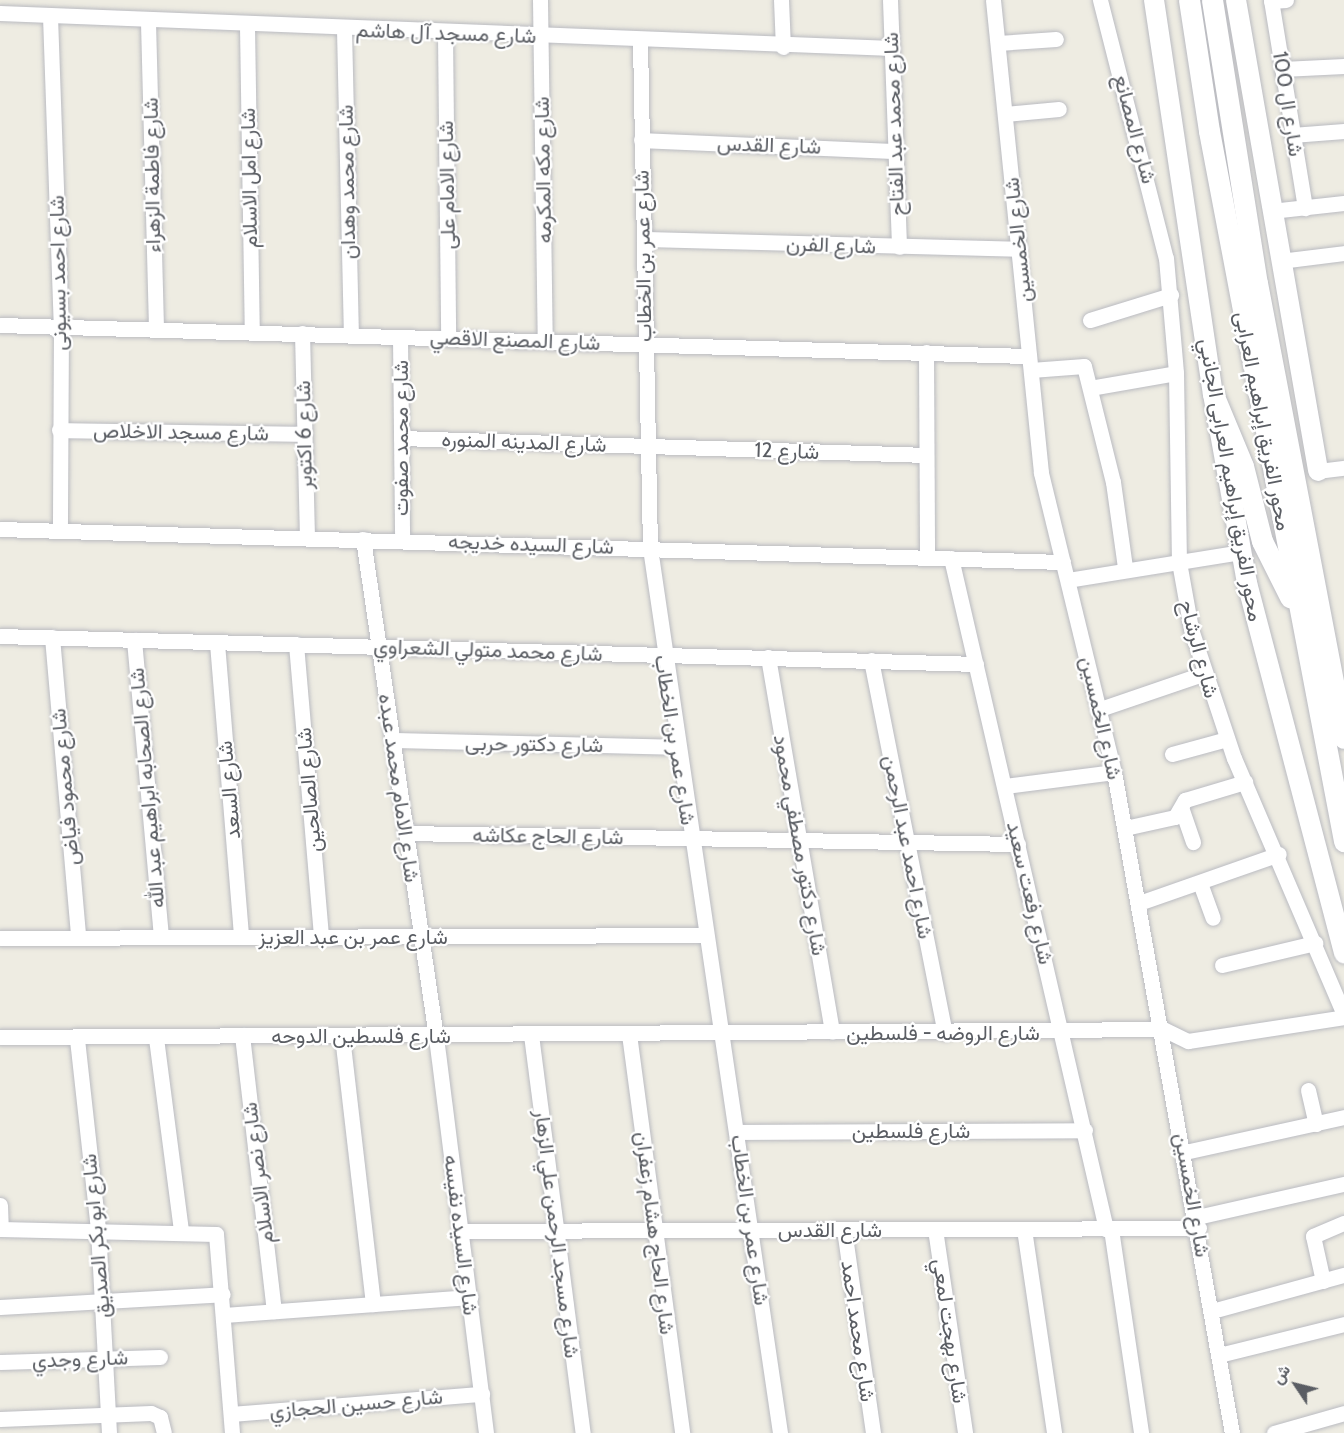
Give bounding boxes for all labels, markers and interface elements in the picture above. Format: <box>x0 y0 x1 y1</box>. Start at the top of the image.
street label: شارع مسجد آل هاشم <box>355 17 537 49</box>
street label: شارع محمد عبد الفتاح <box>878 32 910 216</box>
street label: شارع ال 100 <box>1267 50 1309 158</box>
street label: شارع المصانع <box>1108 72 1162 186</box>
street label: شارع مكه المكرمه <box>529 96 557 244</box>
street label: شارع فاطمة الزهراء <box>138 97 166 253</box>
street label: شارع محمد وهدان <box>333 105 361 259</box>
street label: شارع امل الاسلام <box>235 108 263 248</box>
street label: شارع الامام على <box>433 120 461 250</box>
street label: شارع القدس <box>716 131 822 159</box>
street label: شارع عمر بن الخطاب <box>629 170 657 342</box>
street label: شارع الخمسين <box>999 176 1037 304</box>
street label: شارع احمد بسيونى <box>44 195 72 351</box>
street label: شارع الفرن <box>786 231 876 259</box>
street label: محور الفريق إبراهيم العرابى <box>1229 309 1297 533</box>
street label: شارع المصنع الاقصي <box>429 324 601 356</box>
street label: محور الفريق إبراهيم العرابى الجانبي <box>1194 336 1268 624</box>
street label: شارع محمد صفوت <box>388 360 414 516</box>
street label: شارع 6 اكتوبر <box>290 380 318 490</box>
street label: شارع مسجد الاخلاص <box>93 418 269 446</box>
street label: شارع المدينه المنوره <box>441 427 607 457</box>
street label: شارع 12 <box>754 437 820 465</box>
street label: شارع السيده خديجه <box>448 529 614 559</box>
street label: شارع الرشاح <box>1174 597 1224 701</box>
street label: شارع محمد متولي الشعراوي <box>373 633 603 667</box>
street label: شارع عمر بن الخطاب <box>649 653 701 827</box>
street label: شارع الخمسين <box>1075 654 1127 782</box>
street label: شارع الصحابه ابراهيم عبد الله <box>124 667 170 909</box>
street label: شارع الامام محمد عبده <box>373 692 425 884</box>
street label: شارع محمود فياض <box>46 707 84 867</box>
street label: شارع الصالحين <box>291 727 327 853</box>
street label: شارع دكتور حربى <box>465 730 603 758</box>
street label: شارع دكتور مصطفي محمود <box>768 732 832 958</box>
street label: شارع السعد <box>212 740 246 840</box>
street label: شارع احمد عبد الرحمن <box>878 753 938 941</box>
street label: شارع رفعت سعيد <box>1001 819 1059 967</box>
street label: شارع الحاج عكاشه <box>472 822 624 850</box>
street label: شارع عمر بن عبد العزيز <box>258 924 448 950</box>
street label: شارع الروضه - فلسطين <box>846 1020 1040 1046</box>
street label: شارع فلسطين الدوحه <box>271 1023 451 1049</box>
street label: شارع نصر الاسلام <box>237 1101 279 1245</box>
street label: شارع مسجد الرحمن علي الزهار <box>529 1108 585 1360</box>
street label: شارع فلسطين <box>852 1118 970 1144</box>
street label: شارع الحاج هشام زعفران <box>630 1130 680 1336</box>
street label: شارع الخمسين <box>1169 1131 1215 1259</box>
street label: شارع عمر بن الخطاب <box>726 1133 774 1307</box>
street label: شارع ابو بكر الصديق <box>76 1153 116 1319</box>
street label: شارع السيده نفيسه <box>439 1153 483 1317</box>
street label: شارع القدس <box>778 1217 882 1243</box>
street label: شارع بهجت لمعي <box>927 1257 973 1405</box>
street label: شارع محمد احمد <box>836 1259 880 1403</box>
street label: شارع وجدي <box>31 1345 129 1373</box>
north arrow <box>1266 1355 1326 1415</box>
text: ش <box>1268 1361 1294 1388</box>
street label: شارع حسين الحجازي <box>268 1384 444 1424</box>

